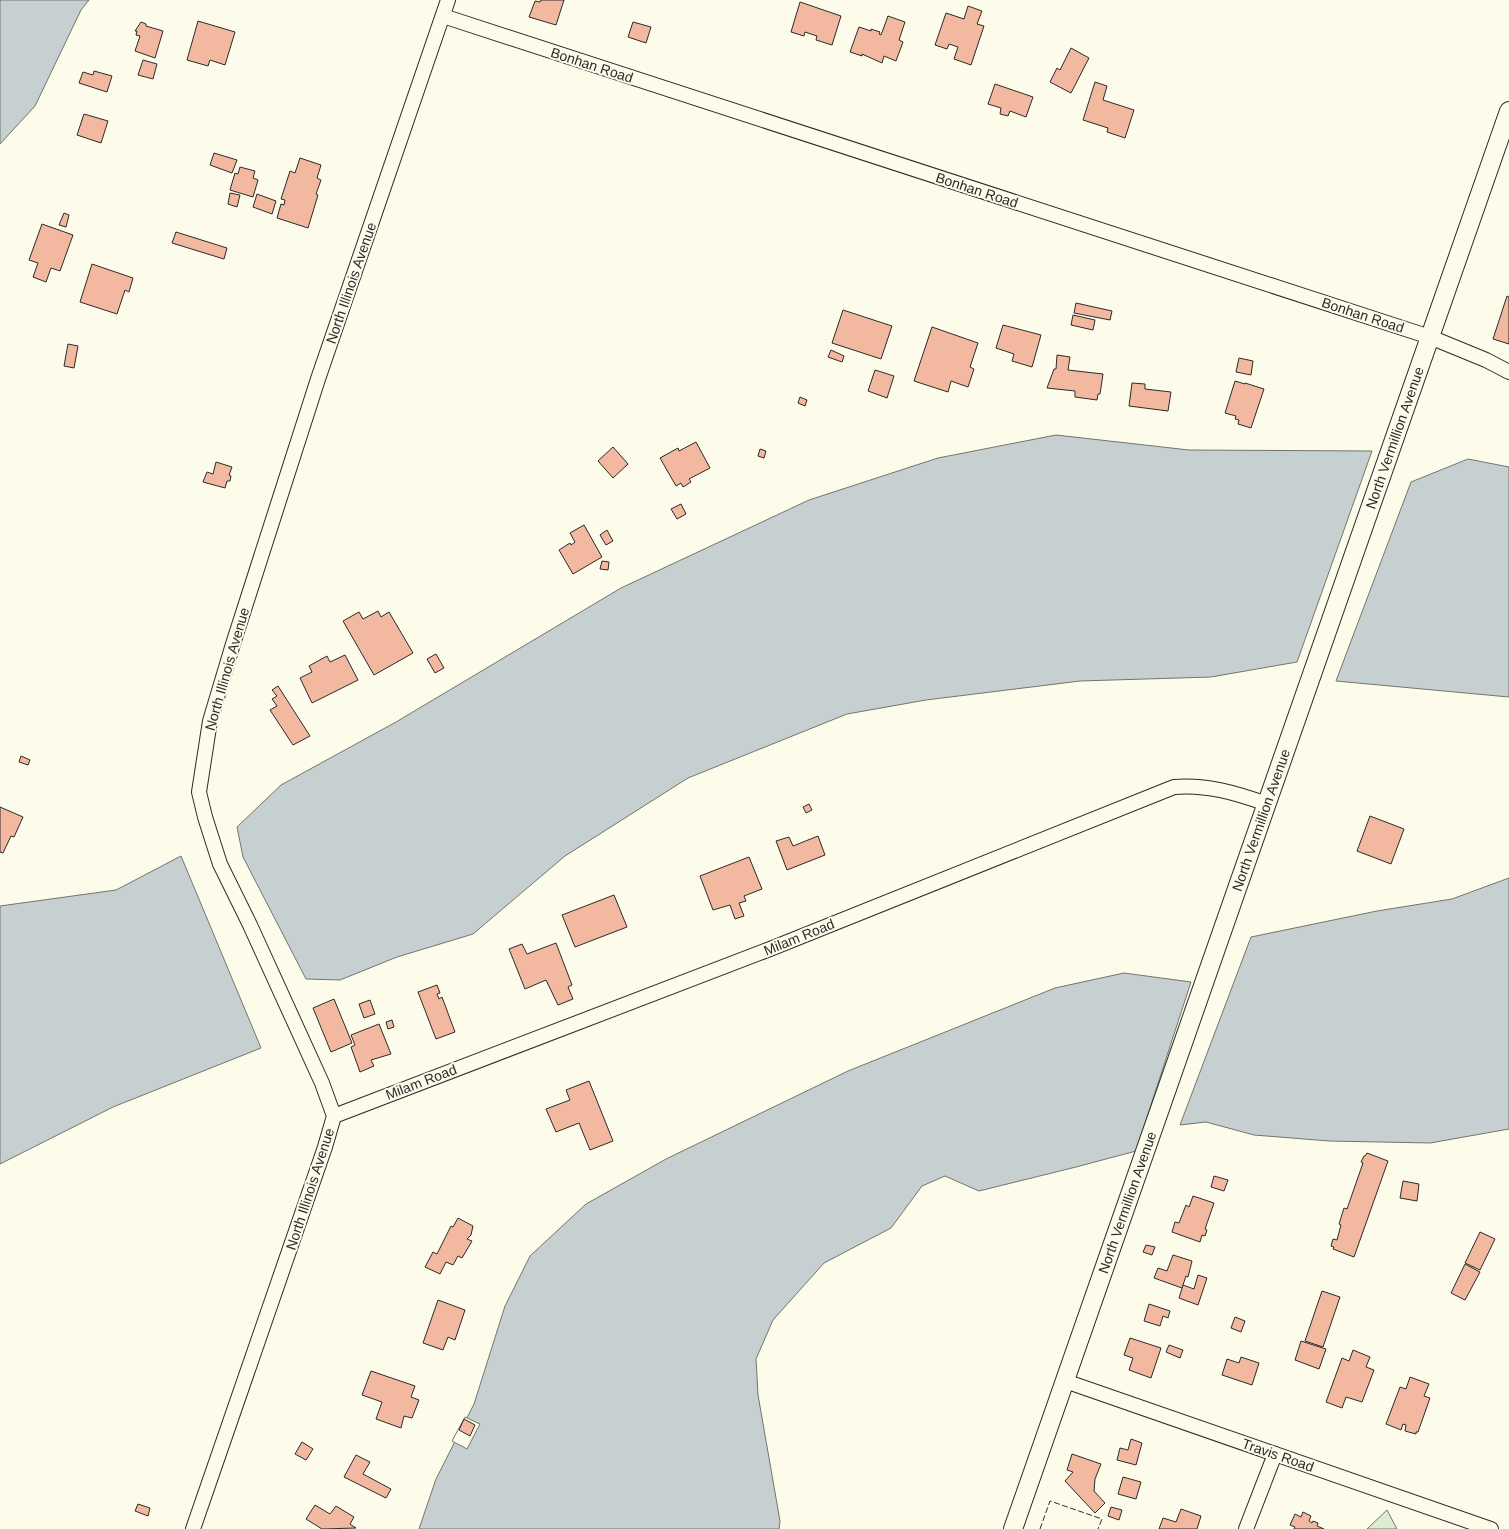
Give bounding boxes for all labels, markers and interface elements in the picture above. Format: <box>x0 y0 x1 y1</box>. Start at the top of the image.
street label: Bonhan Road <box>549 44 635 86</box>
street label: Bonhan Road <box>934 169 1020 211</box>
street label: North Illinois Avenue <box>323 220 379 346</box>
street label: Bonhan Road <box>1320 294 1406 336</box>
street label: North Vermillion Avenue <box>1362 364 1427 511</box>
street label: North Illinois Avenue <box>202 605 252 732</box>
street label: North Vermillion Avenue <box>1229 747 1293 893</box>
street label: Milam Road <box>761 916 837 958</box>
street label: Milam Road <box>383 1061 459 1103</box>
street label: North Illinois Avenue <box>283 1126 337 1252</box>
street label: North Vermillion Avenue <box>1095 1129 1160 1276</box>
street label: Travis Road <box>1240 1435 1316 1475</box>

